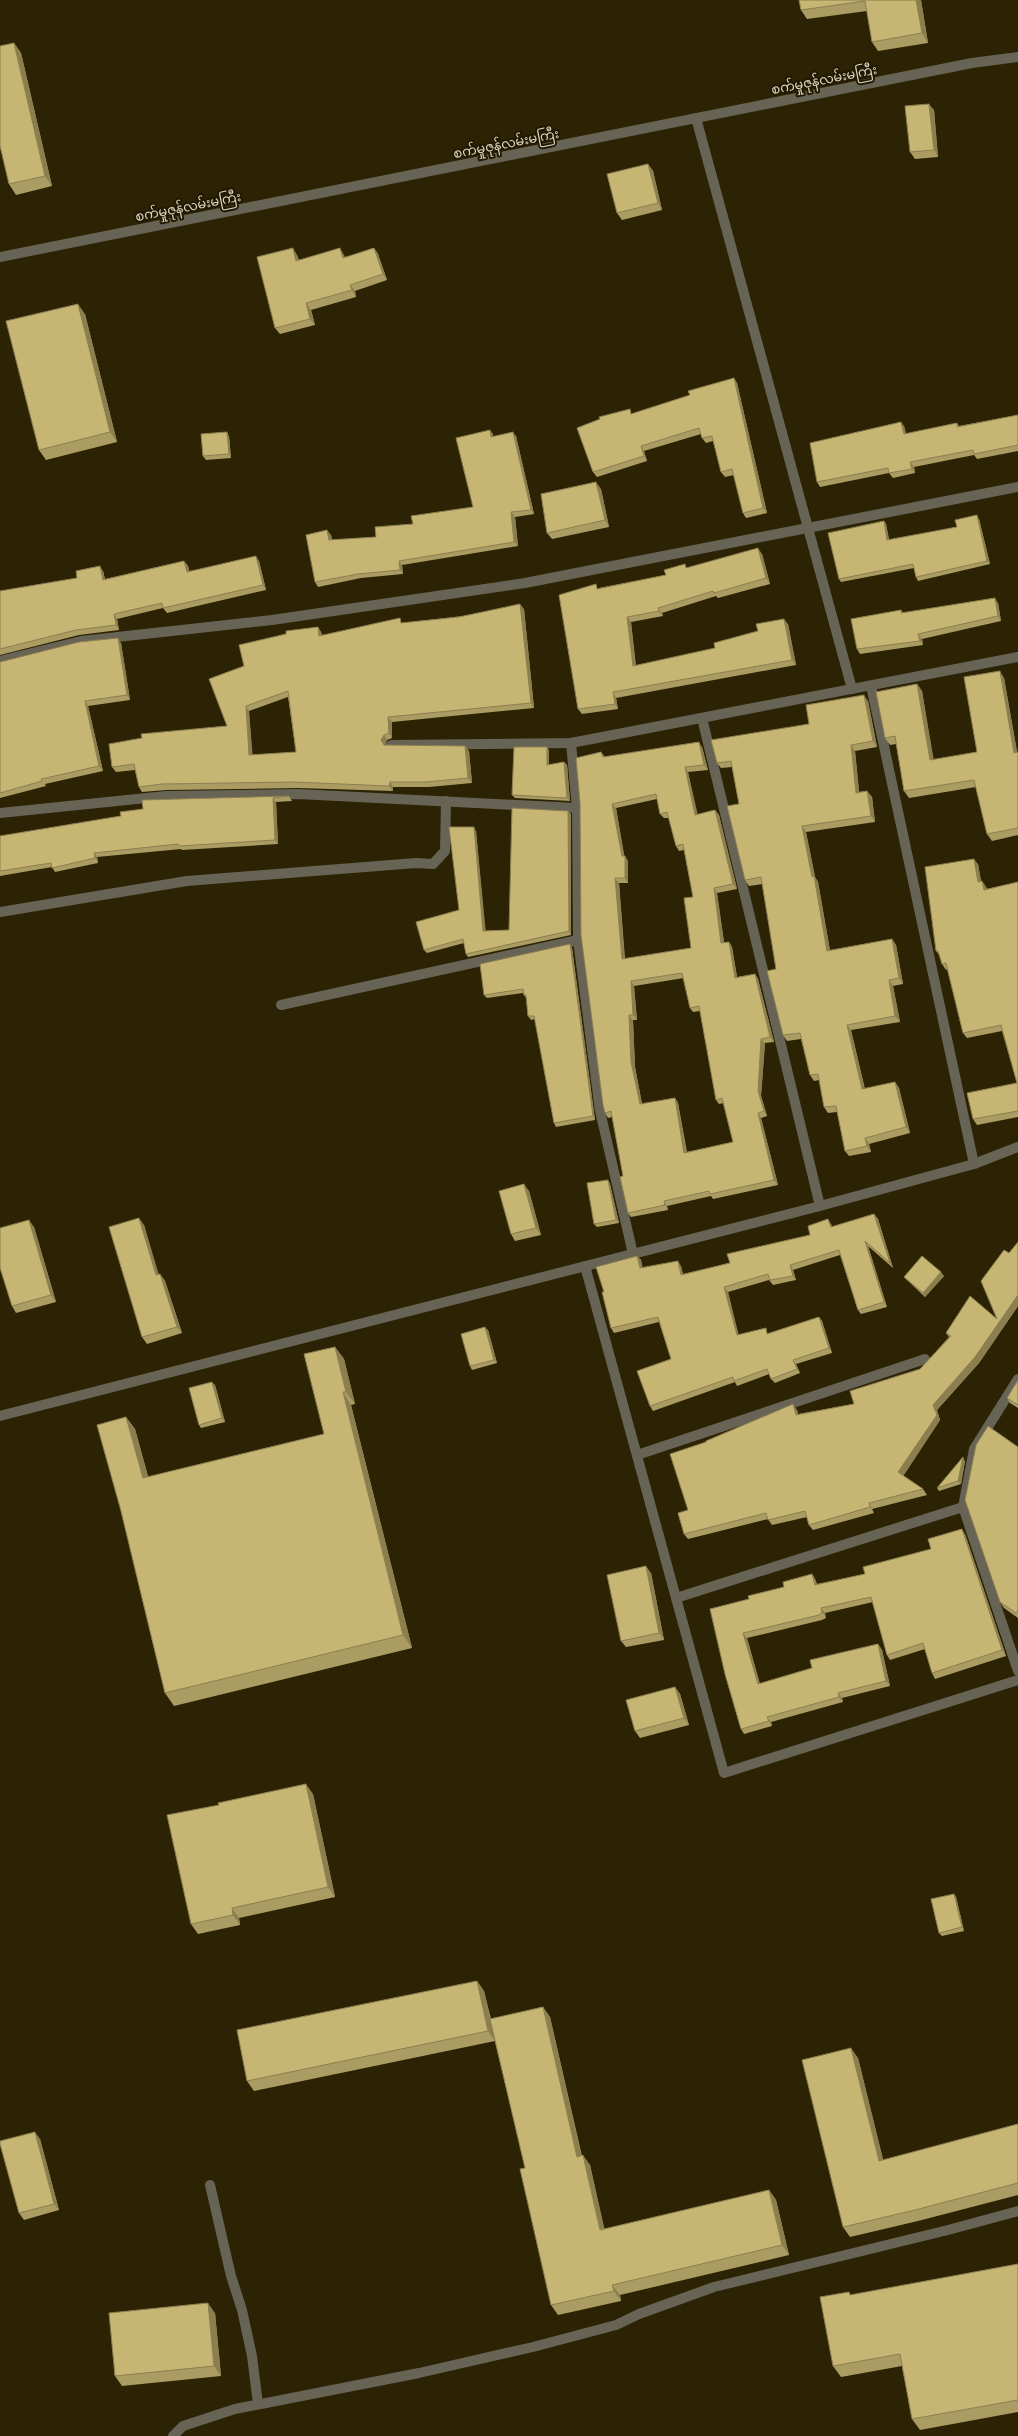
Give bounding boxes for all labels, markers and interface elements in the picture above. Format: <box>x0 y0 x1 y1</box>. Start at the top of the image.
street label: စက်မှုဇုန်လမ်းမကြီး <box>770 61 879 100</box>
street label: စက်မှုဇုန်လမ်းမကြီး <box>452 125 561 164</box>
street label: စက်မှုဇုန်လမ်းမကြီး <box>134 188 243 227</box>

